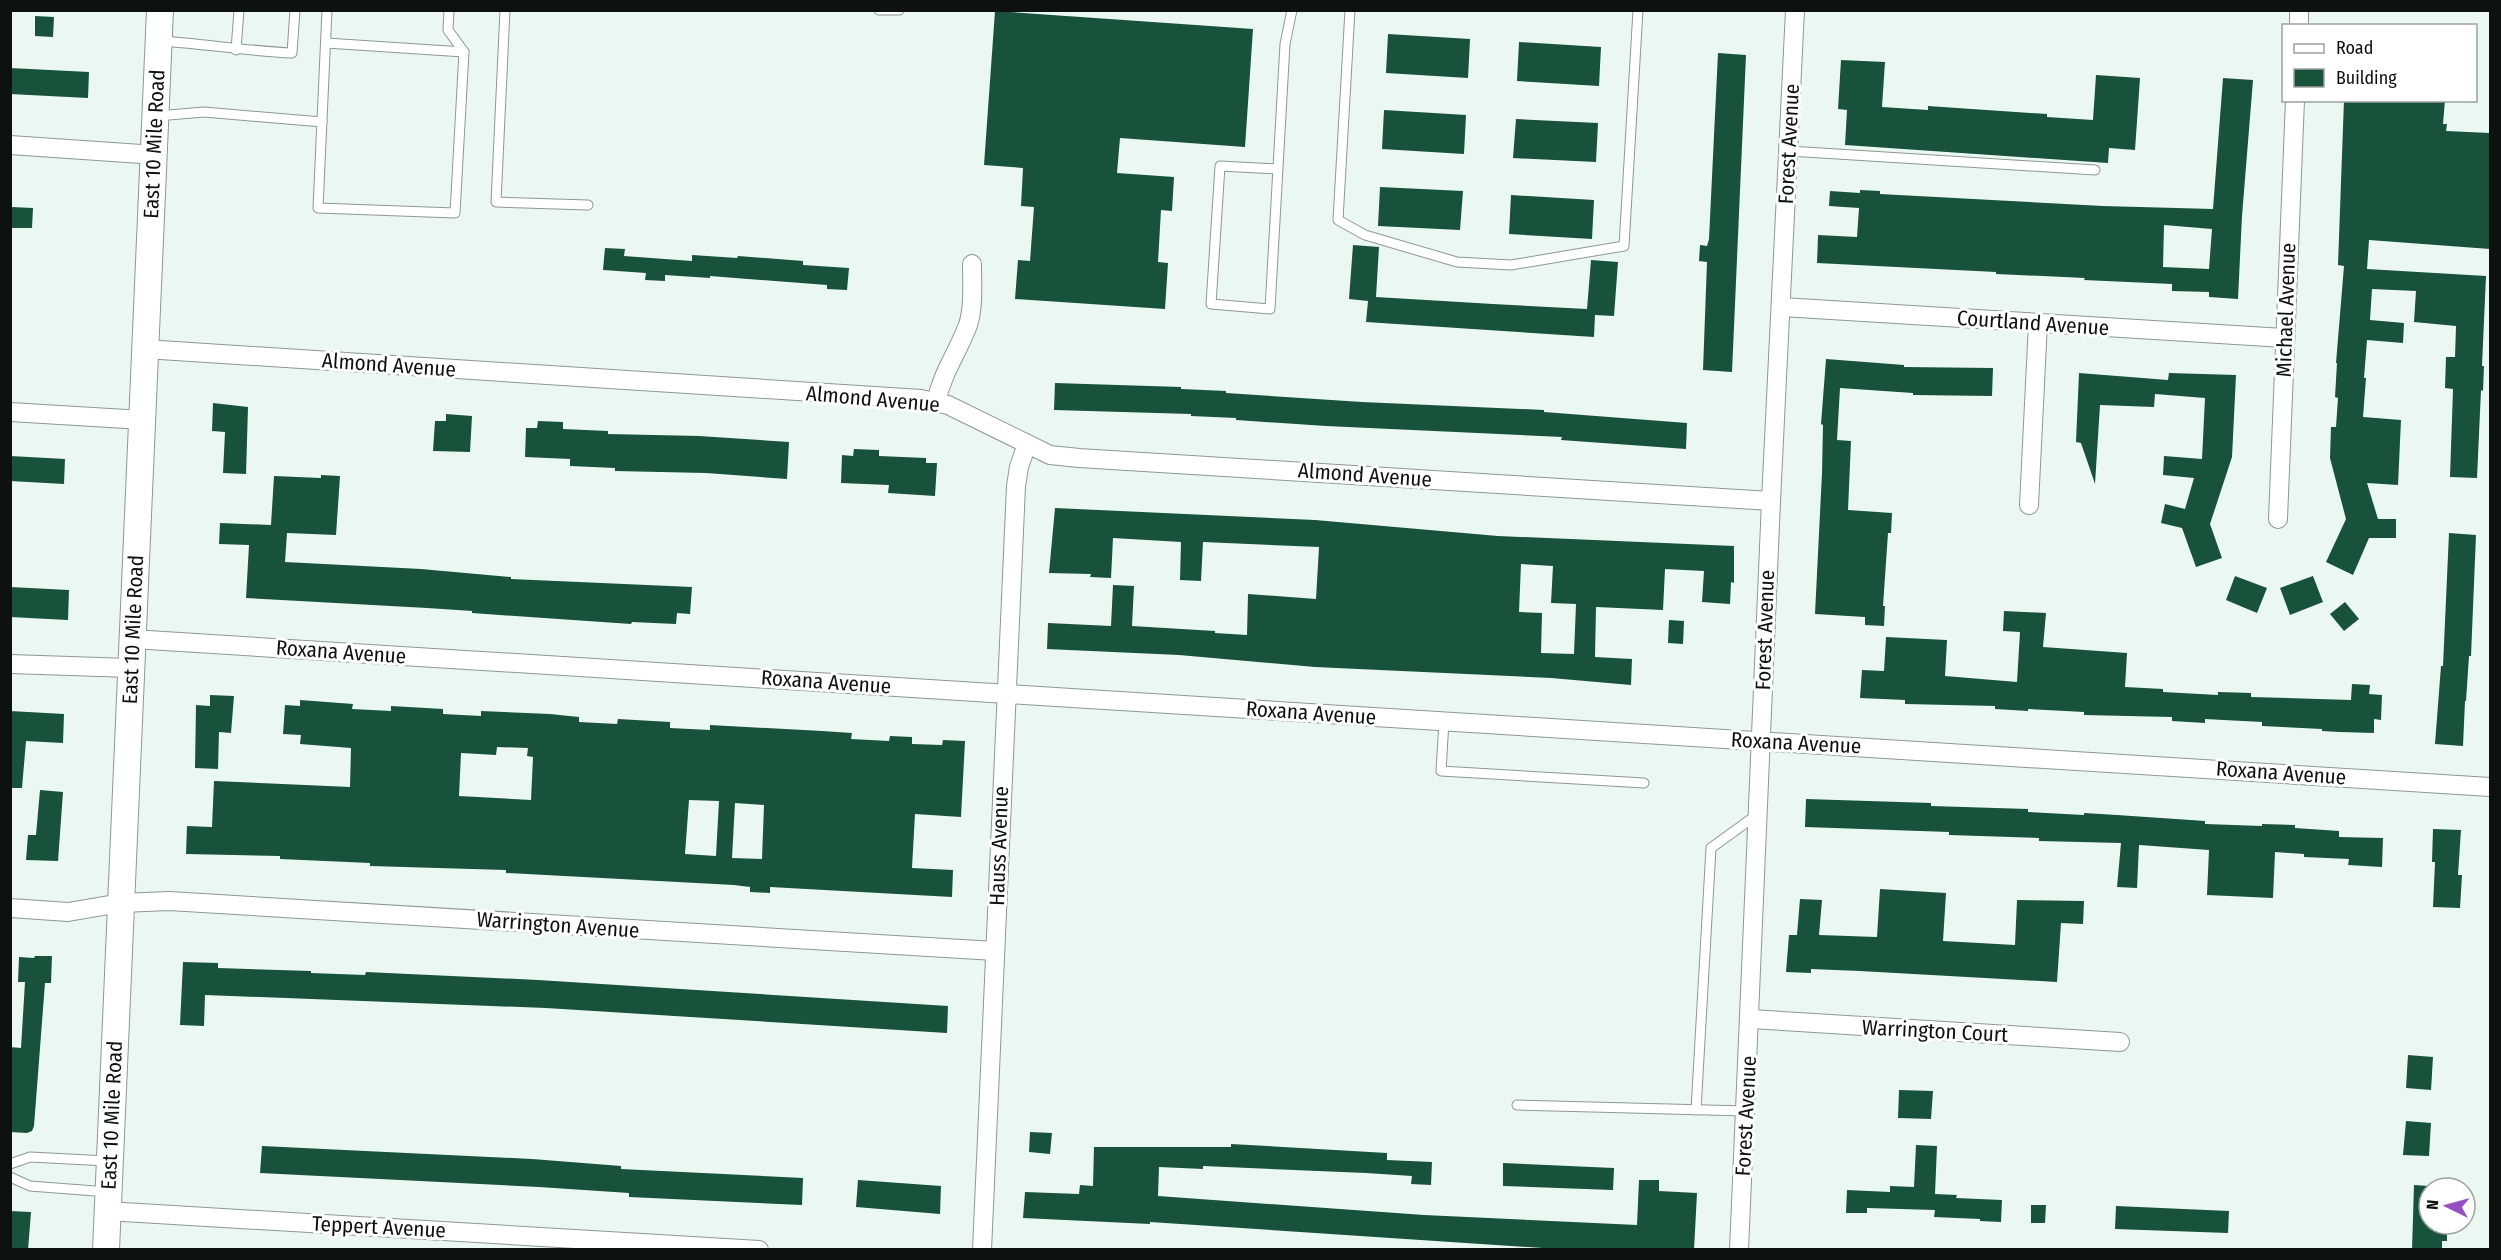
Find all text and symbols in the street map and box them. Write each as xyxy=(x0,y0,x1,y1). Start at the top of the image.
legend xyxy=(2282,24,2477,102)
text: Road xyxy=(2336,37,2373,59)
text: Building xyxy=(2336,67,2397,89)
street label: East 10 Mile Road xyxy=(138,69,170,219)
street label: Forest Avenue xyxy=(1773,83,1805,205)
street label: Michael Avenue xyxy=(2271,242,2301,378)
street label: Courtland Avenue xyxy=(1956,305,2110,341)
street label: Almond Avenue xyxy=(321,347,457,383)
street label: Almond Avenue xyxy=(805,380,941,418)
street label: Almond Avenue xyxy=(1297,457,1433,493)
street label: East 10 Mile Road xyxy=(117,554,149,705)
street label: Forest Avenue xyxy=(1750,569,1780,691)
street label: Roxana Avenue xyxy=(275,634,407,670)
street label: Roxana Avenue xyxy=(760,664,892,700)
street label: Roxana Avenue xyxy=(1245,695,1377,731)
street label: Roxana Avenue xyxy=(1730,727,1862,759)
street label: Roxana Avenue xyxy=(2215,755,2347,791)
street label: Hauss Avenue xyxy=(984,786,1014,906)
street label: Warrington Avenue xyxy=(476,906,640,944)
street label: Warrington Court xyxy=(1861,1014,2009,1048)
street label: East 10 Mile Road xyxy=(96,1040,128,1190)
street label: Forest Avenue xyxy=(1730,1055,1762,1177)
north arrow xyxy=(2417,1176,2477,1236)
text: N xyxy=(2423,1199,2442,1210)
street label: Teppert Avenue xyxy=(311,1211,447,1243)

